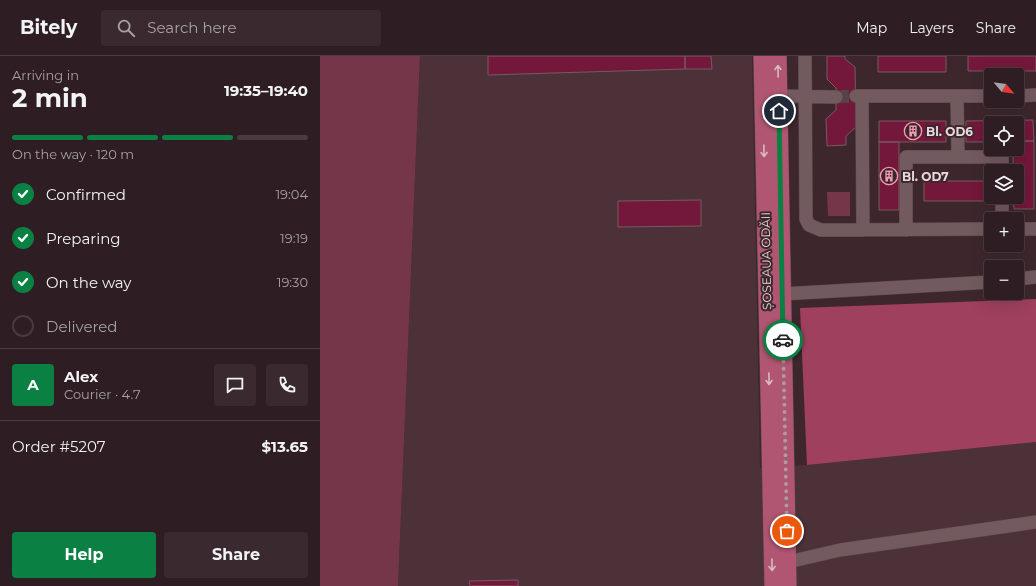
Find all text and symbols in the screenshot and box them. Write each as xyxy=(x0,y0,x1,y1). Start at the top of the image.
search box xyxy=(101,10,381,46)
text: Bitely xyxy=(20,16,77,39)
icon: search xyxy=(115,17,137,39)
text: Search here xyxy=(147,18,237,37)
text: Map xyxy=(856,19,887,37)
text: Layers xyxy=(909,19,954,37)
text: Share xyxy=(976,19,1016,37)
one-way arrow xyxy=(774,65,782,78)
text: Arriving in xyxy=(12,67,79,83)
north arrow xyxy=(984,68,1024,108)
map controls xyxy=(984,68,1024,300)
text: 19:35–19:40 xyxy=(224,81,308,100)
text: 2 min xyxy=(12,82,88,114)
pin xyxy=(762,94,796,128)
icon: home xyxy=(768,100,790,122)
button: locate xyxy=(984,116,1024,156)
building icon: Bl. OD6 xyxy=(903,121,923,141)
place label: Bl. OD6 xyxy=(926,124,973,139)
one-way arrow xyxy=(760,144,768,157)
text: On the way · 120 m xyxy=(12,146,134,162)
button: layers xyxy=(984,164,1024,204)
building icon: Bl. OD7 xyxy=(879,166,899,186)
place label: Bl. OD7 xyxy=(902,169,949,184)
icon: check xyxy=(12,183,34,205)
text: Confirmed xyxy=(46,185,126,204)
text: 19:04 xyxy=(275,186,308,202)
street label: ȘOSEAUA ODĂII xyxy=(758,212,774,310)
button: + xyxy=(984,212,1024,252)
icon: check xyxy=(12,227,34,249)
text: Preparing xyxy=(46,229,121,248)
text: 19:19 xyxy=(280,230,308,246)
button: − xyxy=(984,260,1024,300)
icon: check xyxy=(12,271,34,293)
text: On the way xyxy=(46,273,131,292)
text: 19:30 xyxy=(277,274,308,290)
text: Delivered xyxy=(46,317,118,336)
courier xyxy=(763,320,803,360)
icon: car xyxy=(772,329,794,351)
button: chat xyxy=(214,364,256,406)
button: phone xyxy=(266,364,308,406)
text: Alex xyxy=(64,367,98,386)
one-way arrow xyxy=(765,372,773,385)
text: A xyxy=(27,375,39,394)
text: Courier · 4.7 xyxy=(64,386,141,402)
text: Order #5207 xyxy=(12,437,106,456)
text: $13.65 xyxy=(262,437,308,456)
pin xyxy=(770,514,804,548)
icon: bag xyxy=(776,520,798,542)
button: Help xyxy=(12,532,156,578)
button: Share xyxy=(164,532,308,578)
one-way arrow xyxy=(769,558,776,571)

